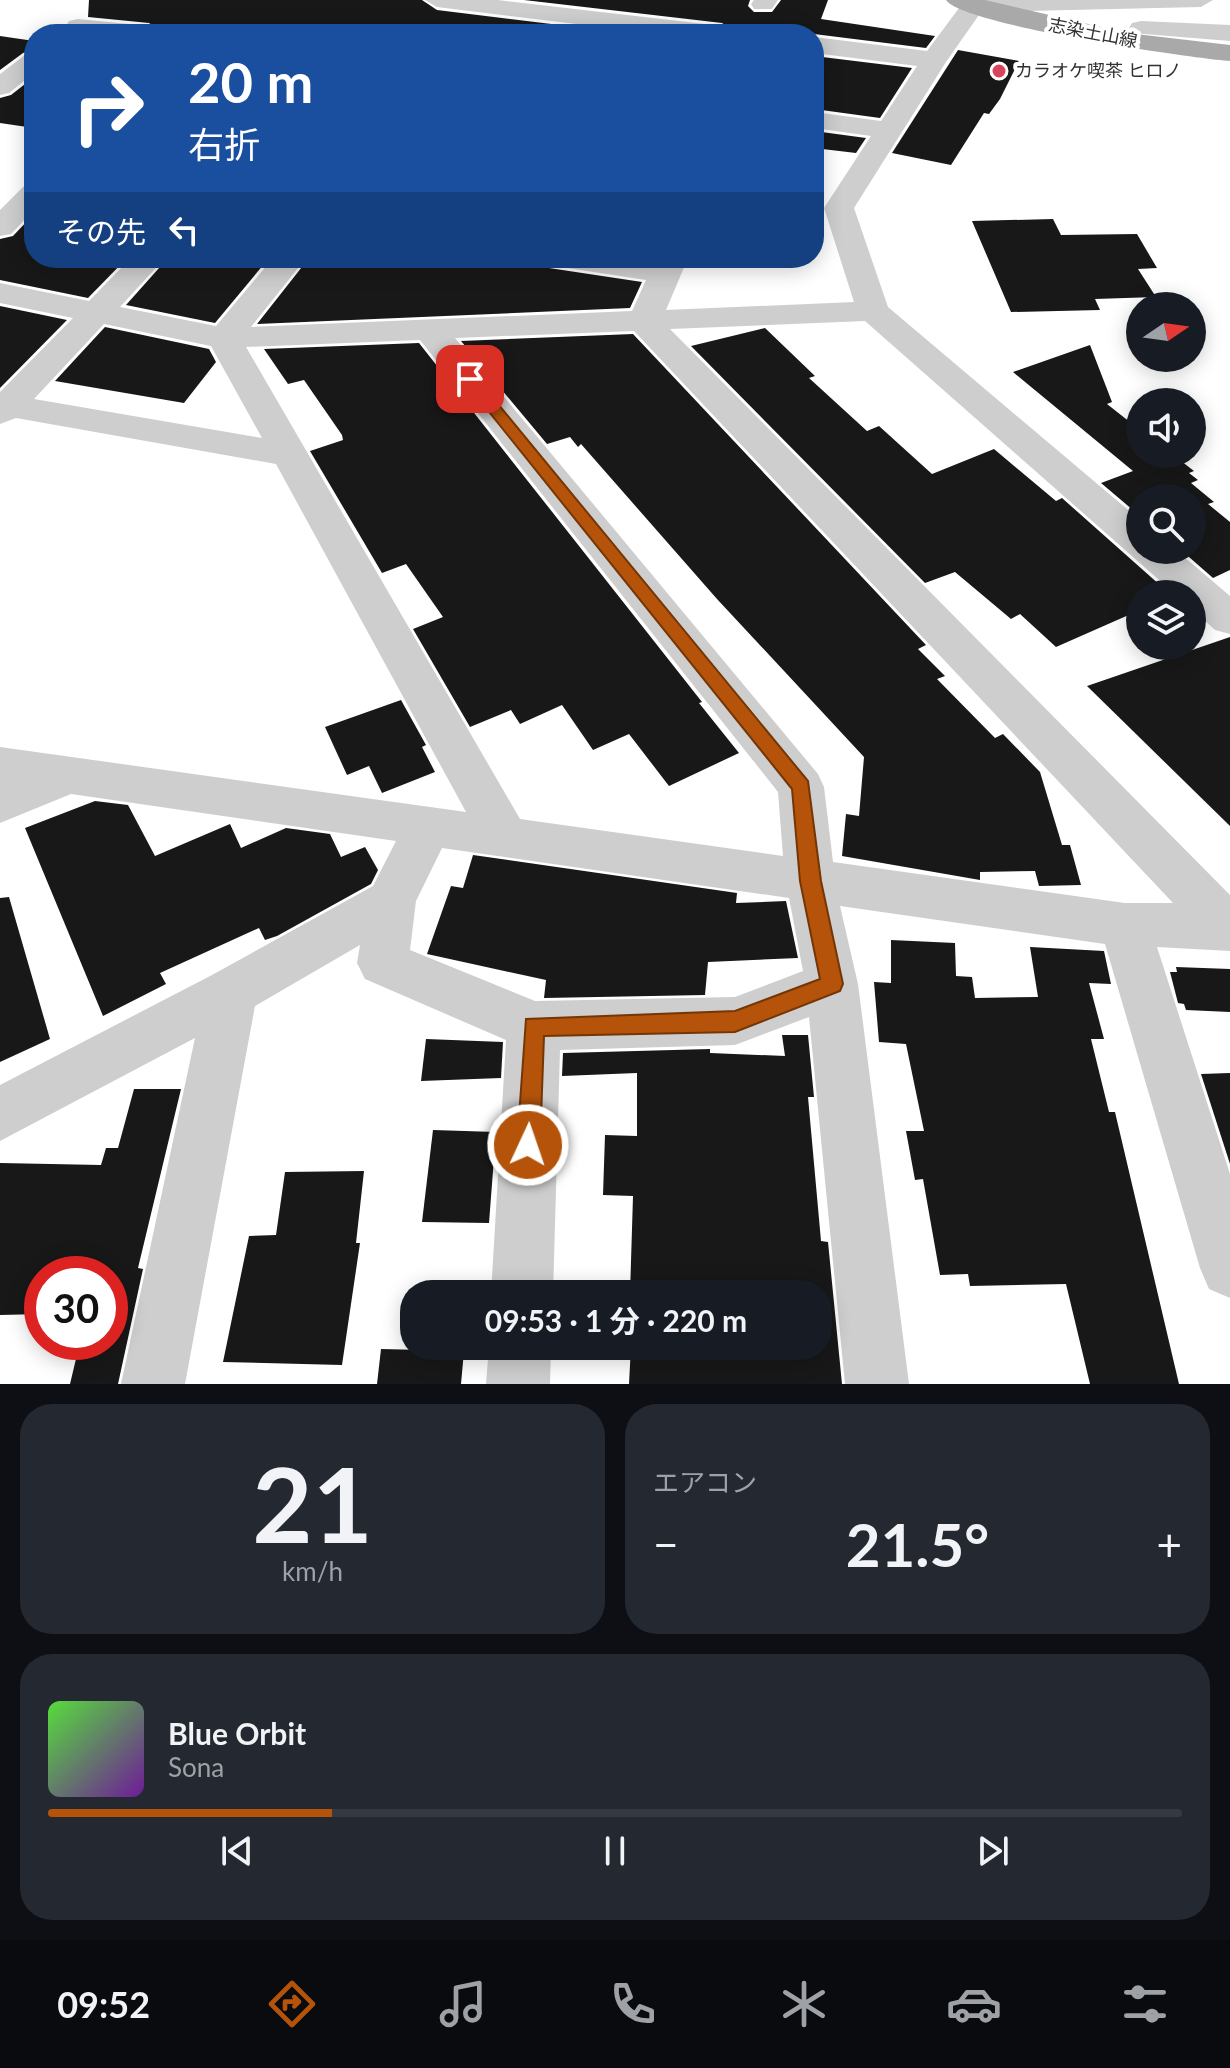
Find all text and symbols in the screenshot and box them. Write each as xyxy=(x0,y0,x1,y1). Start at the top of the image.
street label: 志染土山線 xyxy=(1047,13,1139,51)
text: 20 m xyxy=(188,48,313,115)
icon: right xyxy=(56,56,160,160)
place label: カラオケ喫茶 ヒロノ xyxy=(1015,59,1182,81)
marker: カラオケ喫茶 ヒロノ xyxy=(990,62,1008,80)
text: 右折 xyxy=(188,122,260,166)
icon: left xyxy=(162,208,206,252)
text: その先 xyxy=(56,213,146,249)
north arrow xyxy=(1126,292,1206,372)
map controls xyxy=(1126,292,1206,660)
pin xyxy=(436,345,504,413)
icon: arrive xyxy=(448,357,492,401)
button: sound xyxy=(1126,388,1206,468)
button: search xyxy=(1126,484,1206,564)
button: layers xyxy=(1126,580,1206,660)
position arrow xyxy=(486,1103,570,1187)
speed limit sign: 30 xyxy=(24,1256,128,1360)
text: 09:53 · 1 分 · 220 m xyxy=(485,1302,747,1338)
text: 21 xyxy=(252,1440,373,1565)
text: エアコン xyxy=(653,1466,757,1498)
text: 21.5° xyxy=(846,1508,989,1580)
text: − xyxy=(653,1518,679,1570)
text: + xyxy=(1156,1518,1182,1570)
text: km/h xyxy=(282,1555,343,1587)
text: Blue Orbit xyxy=(168,1715,306,1751)
text: Sona xyxy=(168,1751,224,1783)
icon: previous xyxy=(215,1829,259,1873)
icon: pause xyxy=(593,1829,637,1873)
icon: next xyxy=(971,1829,1015,1873)
icon: directions xyxy=(264,1976,320,2032)
icon: music xyxy=(435,1976,491,2032)
icon: phone xyxy=(605,1976,661,2032)
icon: climate xyxy=(776,1976,832,2032)
icon: car xyxy=(946,1976,1002,2032)
icon: filters xyxy=(1117,1976,1173,2032)
text: 09:52 xyxy=(57,1982,150,2026)

